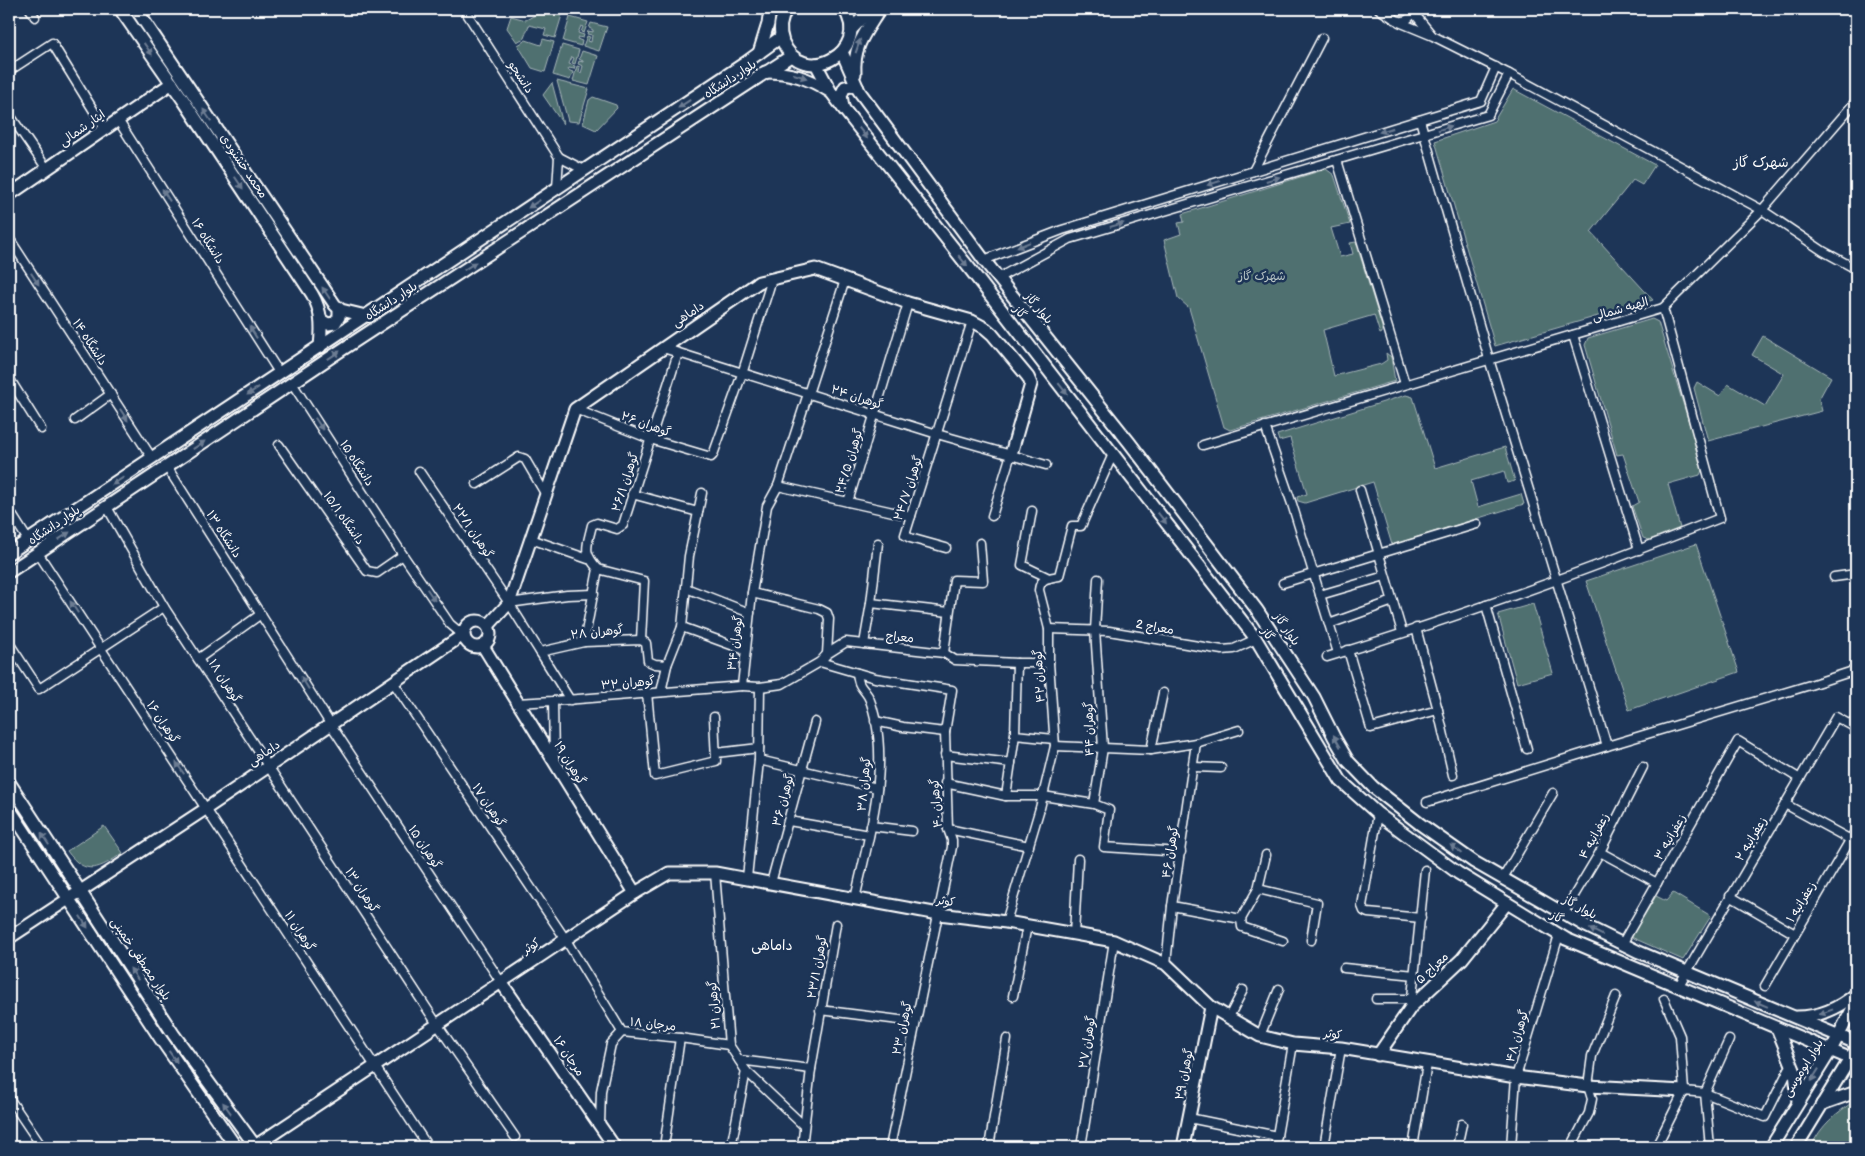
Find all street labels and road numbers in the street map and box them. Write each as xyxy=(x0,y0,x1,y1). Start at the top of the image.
street label: دانشجو xyxy=(504,57,537,96)
street label: بلوار دانشگاه xyxy=(701,57,759,102)
street label: ایثار شمالی xyxy=(56,107,108,150)
street label: محمد خشنودی xyxy=(217,131,271,201)
street label: دانشگاه ۱۶ xyxy=(188,216,227,267)
street label: بلوار دانشگاه xyxy=(362,279,420,324)
street label: بلوار گاز xyxy=(1021,289,1056,327)
street label: الهیه شمالی xyxy=(1590,294,1650,325)
street label: داماهی xyxy=(669,298,707,331)
street label: گاز xyxy=(1009,302,1030,322)
street label: دانشگاه ۱۴ xyxy=(69,316,110,368)
street label: گوهران ۲۴ xyxy=(829,382,885,413)
street label: گوهران ۲۶ xyxy=(619,409,673,440)
street label: گوهران ۲۴/۵ xyxy=(832,427,867,496)
street label: دانشگاه ۱۵ xyxy=(336,437,377,489)
street label: گوهران ۲۶/۱ xyxy=(609,450,642,514)
street label: گوهران ۲۴/۷ xyxy=(891,454,926,523)
street label: دانشگاه ۱۵/۱ xyxy=(320,489,367,548)
street label: گوهران ۲۲/۱ xyxy=(449,501,496,561)
street label: بلوار دانشگاه xyxy=(25,503,83,548)
street label: دانشگاه ۱۳ xyxy=(203,508,244,561)
street label: بلوار گاز xyxy=(1270,609,1303,649)
street label: گوهران ۳۴ xyxy=(725,615,746,671)
street label: معراج 2 xyxy=(1134,617,1175,639)
street label: گوهران ۲۸ xyxy=(570,622,624,643)
street label: گاز xyxy=(1257,624,1277,644)
street label: معراج xyxy=(885,629,915,647)
street label: گوهران ۴۲ xyxy=(1031,649,1048,703)
street label: گوهران ۱۸ xyxy=(205,657,244,706)
street label: گوهران ۳۲ xyxy=(600,674,656,693)
street label: گوهران ۱۶ xyxy=(143,698,182,746)
street label: گوهران ۴۴ xyxy=(1082,702,1097,756)
street label: داماهی xyxy=(245,737,283,770)
street label: گوهران ۱۹ xyxy=(550,739,589,788)
street label: گوهران ۳۸ xyxy=(855,756,874,812)
street label: گوهران ۳۶ xyxy=(769,772,798,828)
street label: گوهران ۴۰ xyxy=(927,778,946,828)
street label: گوهران ۱۷ xyxy=(469,781,509,830)
street label: زعفرانیه ۴ xyxy=(1576,811,1613,862)
street label: زعفرانیه ۳ xyxy=(1651,812,1690,863)
street label: زعفرانیه ۲ xyxy=(1732,814,1770,864)
street label: گوهران ۱۵ xyxy=(405,823,445,872)
street label: گوهران ۴۶ xyxy=(1159,825,1182,879)
street label: گوهران ۱۳ xyxy=(341,865,382,916)
street label: زعفرانیه ۱ xyxy=(1783,879,1819,925)
street label: بلوار گاز xyxy=(1559,892,1599,923)
street label: کوثر xyxy=(935,893,956,910)
street label: گاز xyxy=(1546,907,1566,927)
street label: گوهران ۱۱ xyxy=(281,908,318,954)
street label: بلوار مصطفی خمینی xyxy=(107,915,174,1004)
street label: گوهران ۲۳/۱ xyxy=(805,934,830,1000)
street label: کوثر xyxy=(519,935,543,958)
street label: معراج ۵ xyxy=(1413,949,1453,988)
street label: گوهران ۲۱ xyxy=(705,980,724,1030)
street label: گوهران ۲۳ xyxy=(889,1000,915,1056)
street label: گوهران ۴۸ xyxy=(1503,1008,1532,1064)
street label: مرجان ۱۸ xyxy=(629,1015,677,1034)
street label: گوهران ۲۷ xyxy=(1076,1015,1099,1070)
street label: کوثر xyxy=(1322,1026,1343,1043)
street label: مرجان ۱۶ xyxy=(550,1033,587,1079)
street label: بلوار ابوموسی xyxy=(1780,1037,1827,1100)
street label: گوهران ۲۹ xyxy=(1172,1047,1197,1101)

